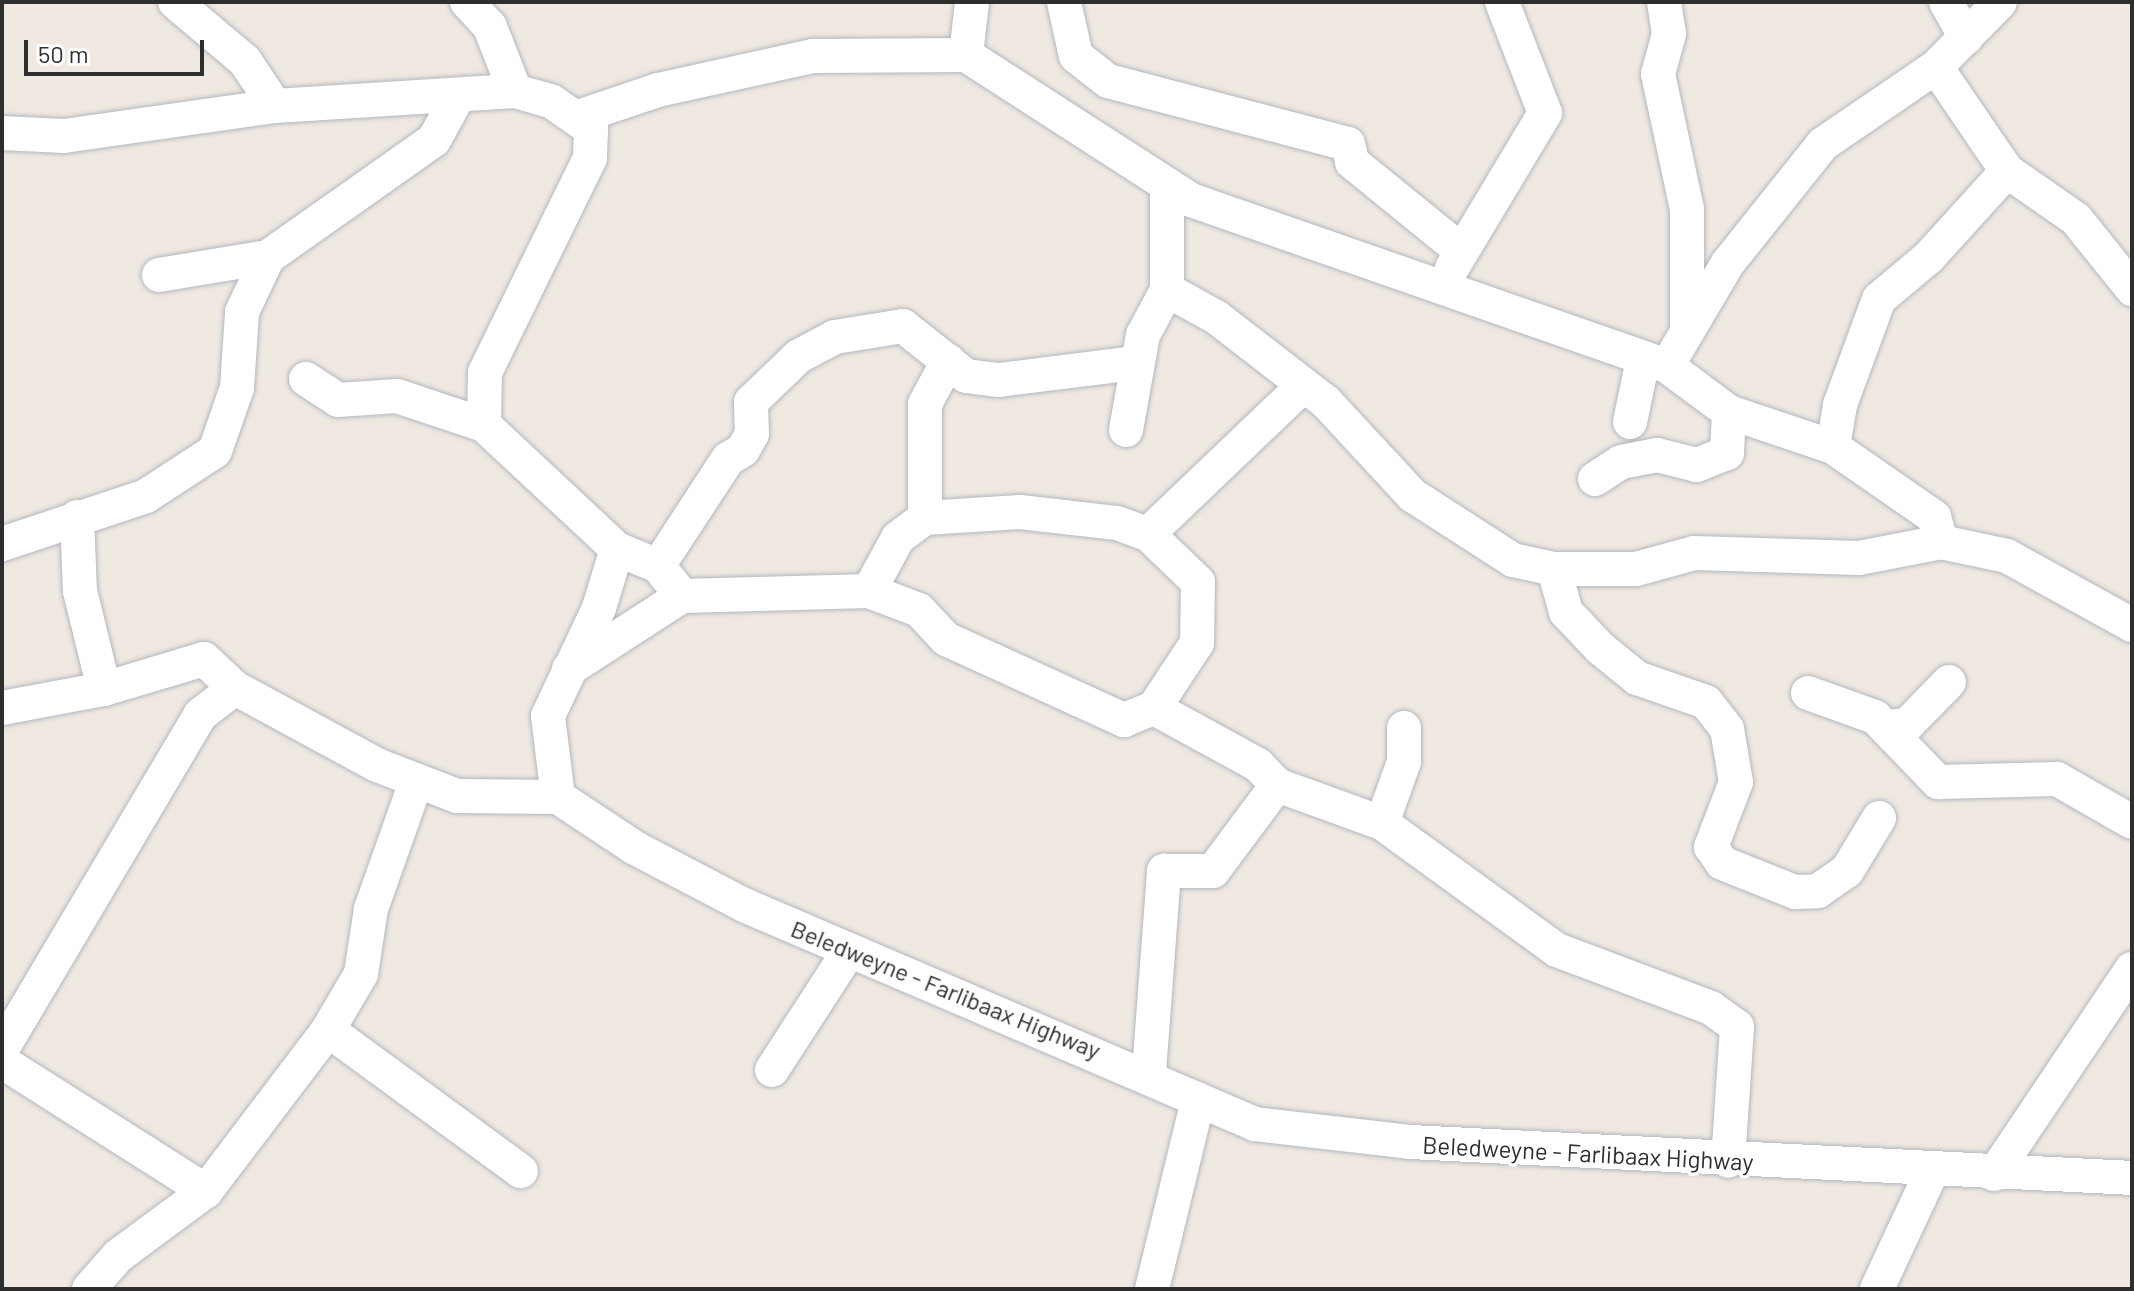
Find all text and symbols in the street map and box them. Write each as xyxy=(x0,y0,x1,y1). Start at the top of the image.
scale bar xyxy=(28,24,208,74)
text: 50 m xyxy=(38,39,89,68)
street label: Beledweyne - Farlibaax Highway xyxy=(787,914,1105,1064)
street label: Beledweyne - Farlibaax Highway xyxy=(1422,1130,1754,1176)

